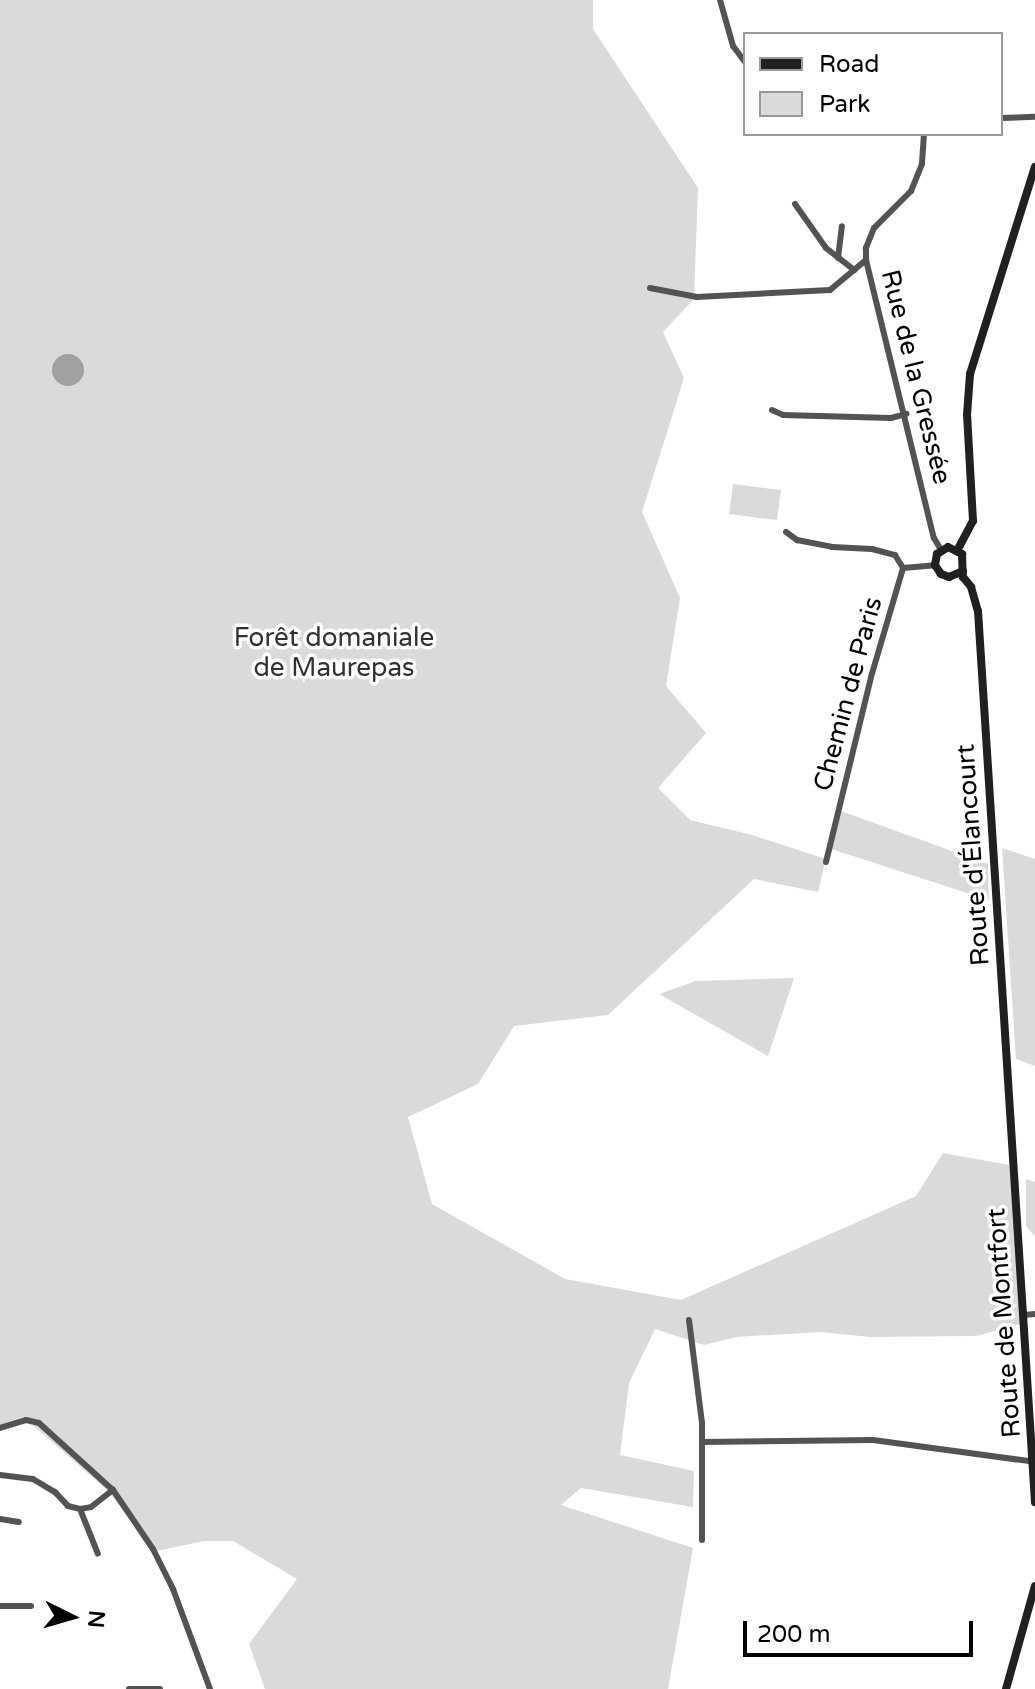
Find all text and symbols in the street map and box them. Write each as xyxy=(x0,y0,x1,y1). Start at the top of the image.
legend xyxy=(743,32,1003,136)
text: Road xyxy=(819,50,879,79)
text: Park xyxy=(819,90,870,119)
street label: Rue de la Gressée xyxy=(874,267,958,487)
street label: Chemin de Paris xyxy=(807,593,889,795)
park label: Forêt domaniale de Maurepas xyxy=(234,622,434,684)
street label: Route d'Élancourt xyxy=(950,743,996,967)
street label: Route de Montfort xyxy=(980,1207,1028,1439)
north arrow xyxy=(32,1577,112,1657)
scale bar xyxy=(747,1605,977,1655)
text: N xyxy=(82,1609,110,1629)
text: 200 m xyxy=(757,1620,831,1649)

